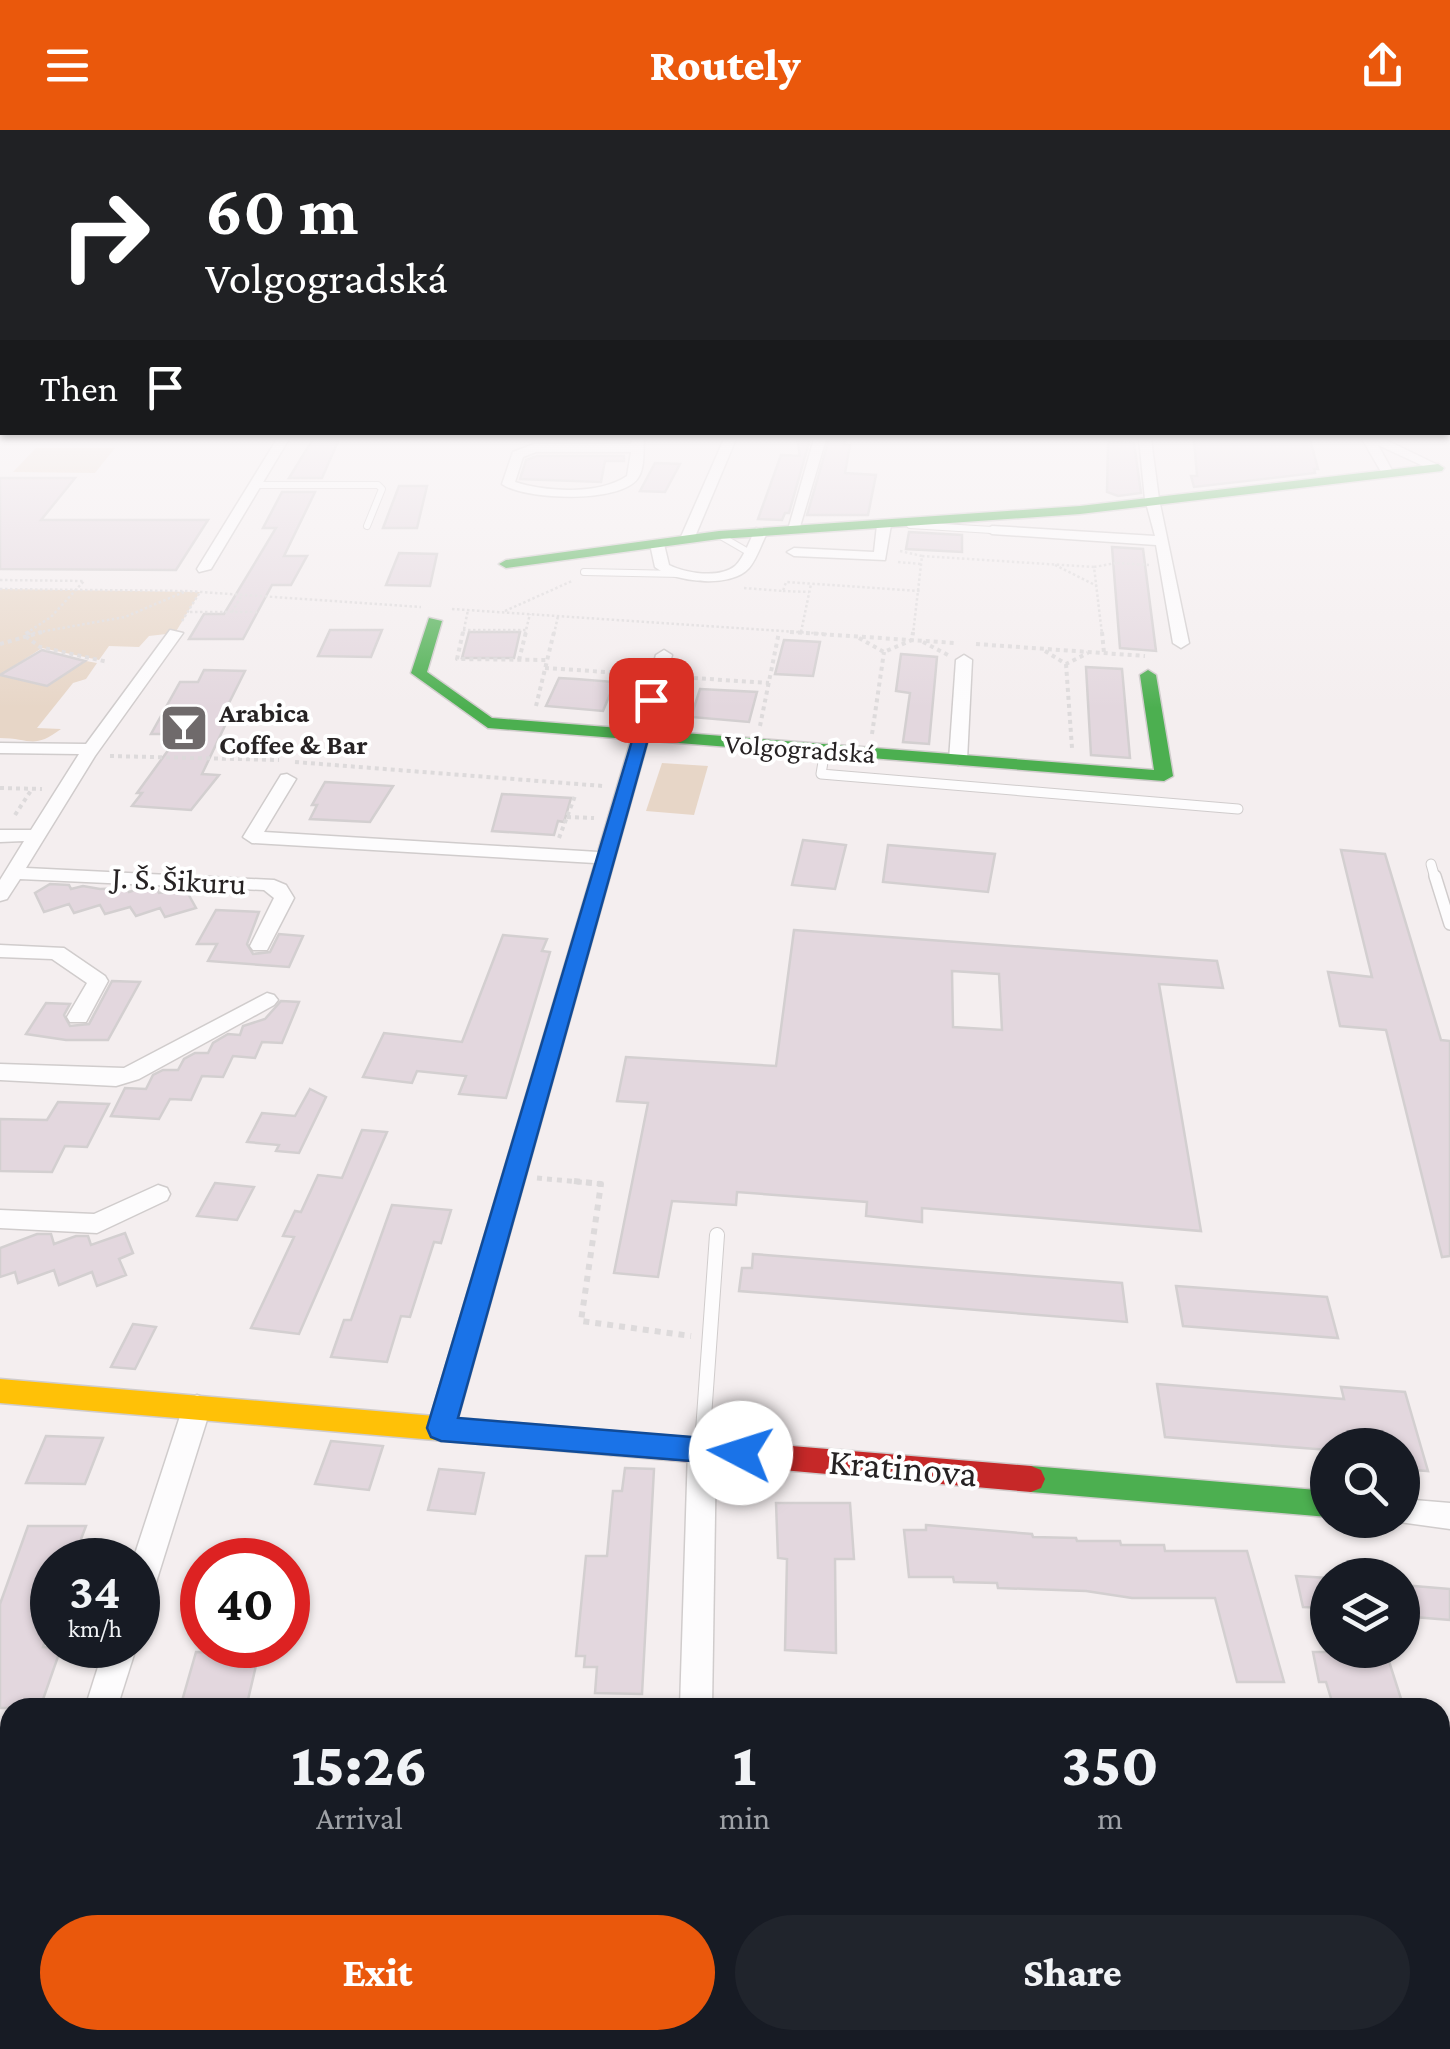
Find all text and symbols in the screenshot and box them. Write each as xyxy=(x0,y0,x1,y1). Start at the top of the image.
icon: menu xyxy=(40,38,95,93)
icon: share xyxy=(1355,38,1410,93)
text: Routely xyxy=(649,40,801,90)
icon: right xyxy=(40,170,170,300)
text: 60 m xyxy=(205,171,358,249)
text: Volgogradská xyxy=(205,253,448,303)
icon: arrive xyxy=(138,360,193,415)
text: Then xyxy=(40,367,118,409)
pin xyxy=(609,658,694,743)
icon: arrive xyxy=(624,673,679,728)
place label: Arabica Coffee & Bar xyxy=(218,697,368,760)
bar icon: Arabica Coffee & Bar xyxy=(158,702,210,754)
street label: Volgogradská xyxy=(723,728,876,769)
street label: J. Š. Šikuru xyxy=(108,858,247,901)
position arrow xyxy=(689,1401,793,1505)
map controls xyxy=(1310,1428,1420,1668)
button: search xyxy=(1310,1428,1420,1538)
street label: Kratinova xyxy=(827,1440,979,1494)
speed limit sign: 40 xyxy=(180,1538,310,1668)
button: layers xyxy=(1310,1558,1420,1668)
text: 34 xyxy=(69,1563,121,1619)
text: km/h xyxy=(68,1615,122,1642)
text: 15:26 xyxy=(291,1731,428,1798)
text: 1 xyxy=(733,1731,756,1798)
text: 350 xyxy=(1062,1731,1159,1798)
text: Arrival xyxy=(316,1800,403,1836)
text: min xyxy=(719,1800,770,1836)
text: m xyxy=(1097,1800,1123,1836)
button: Exit xyxy=(40,1915,715,2030)
button: Share xyxy=(735,1915,1410,2030)

